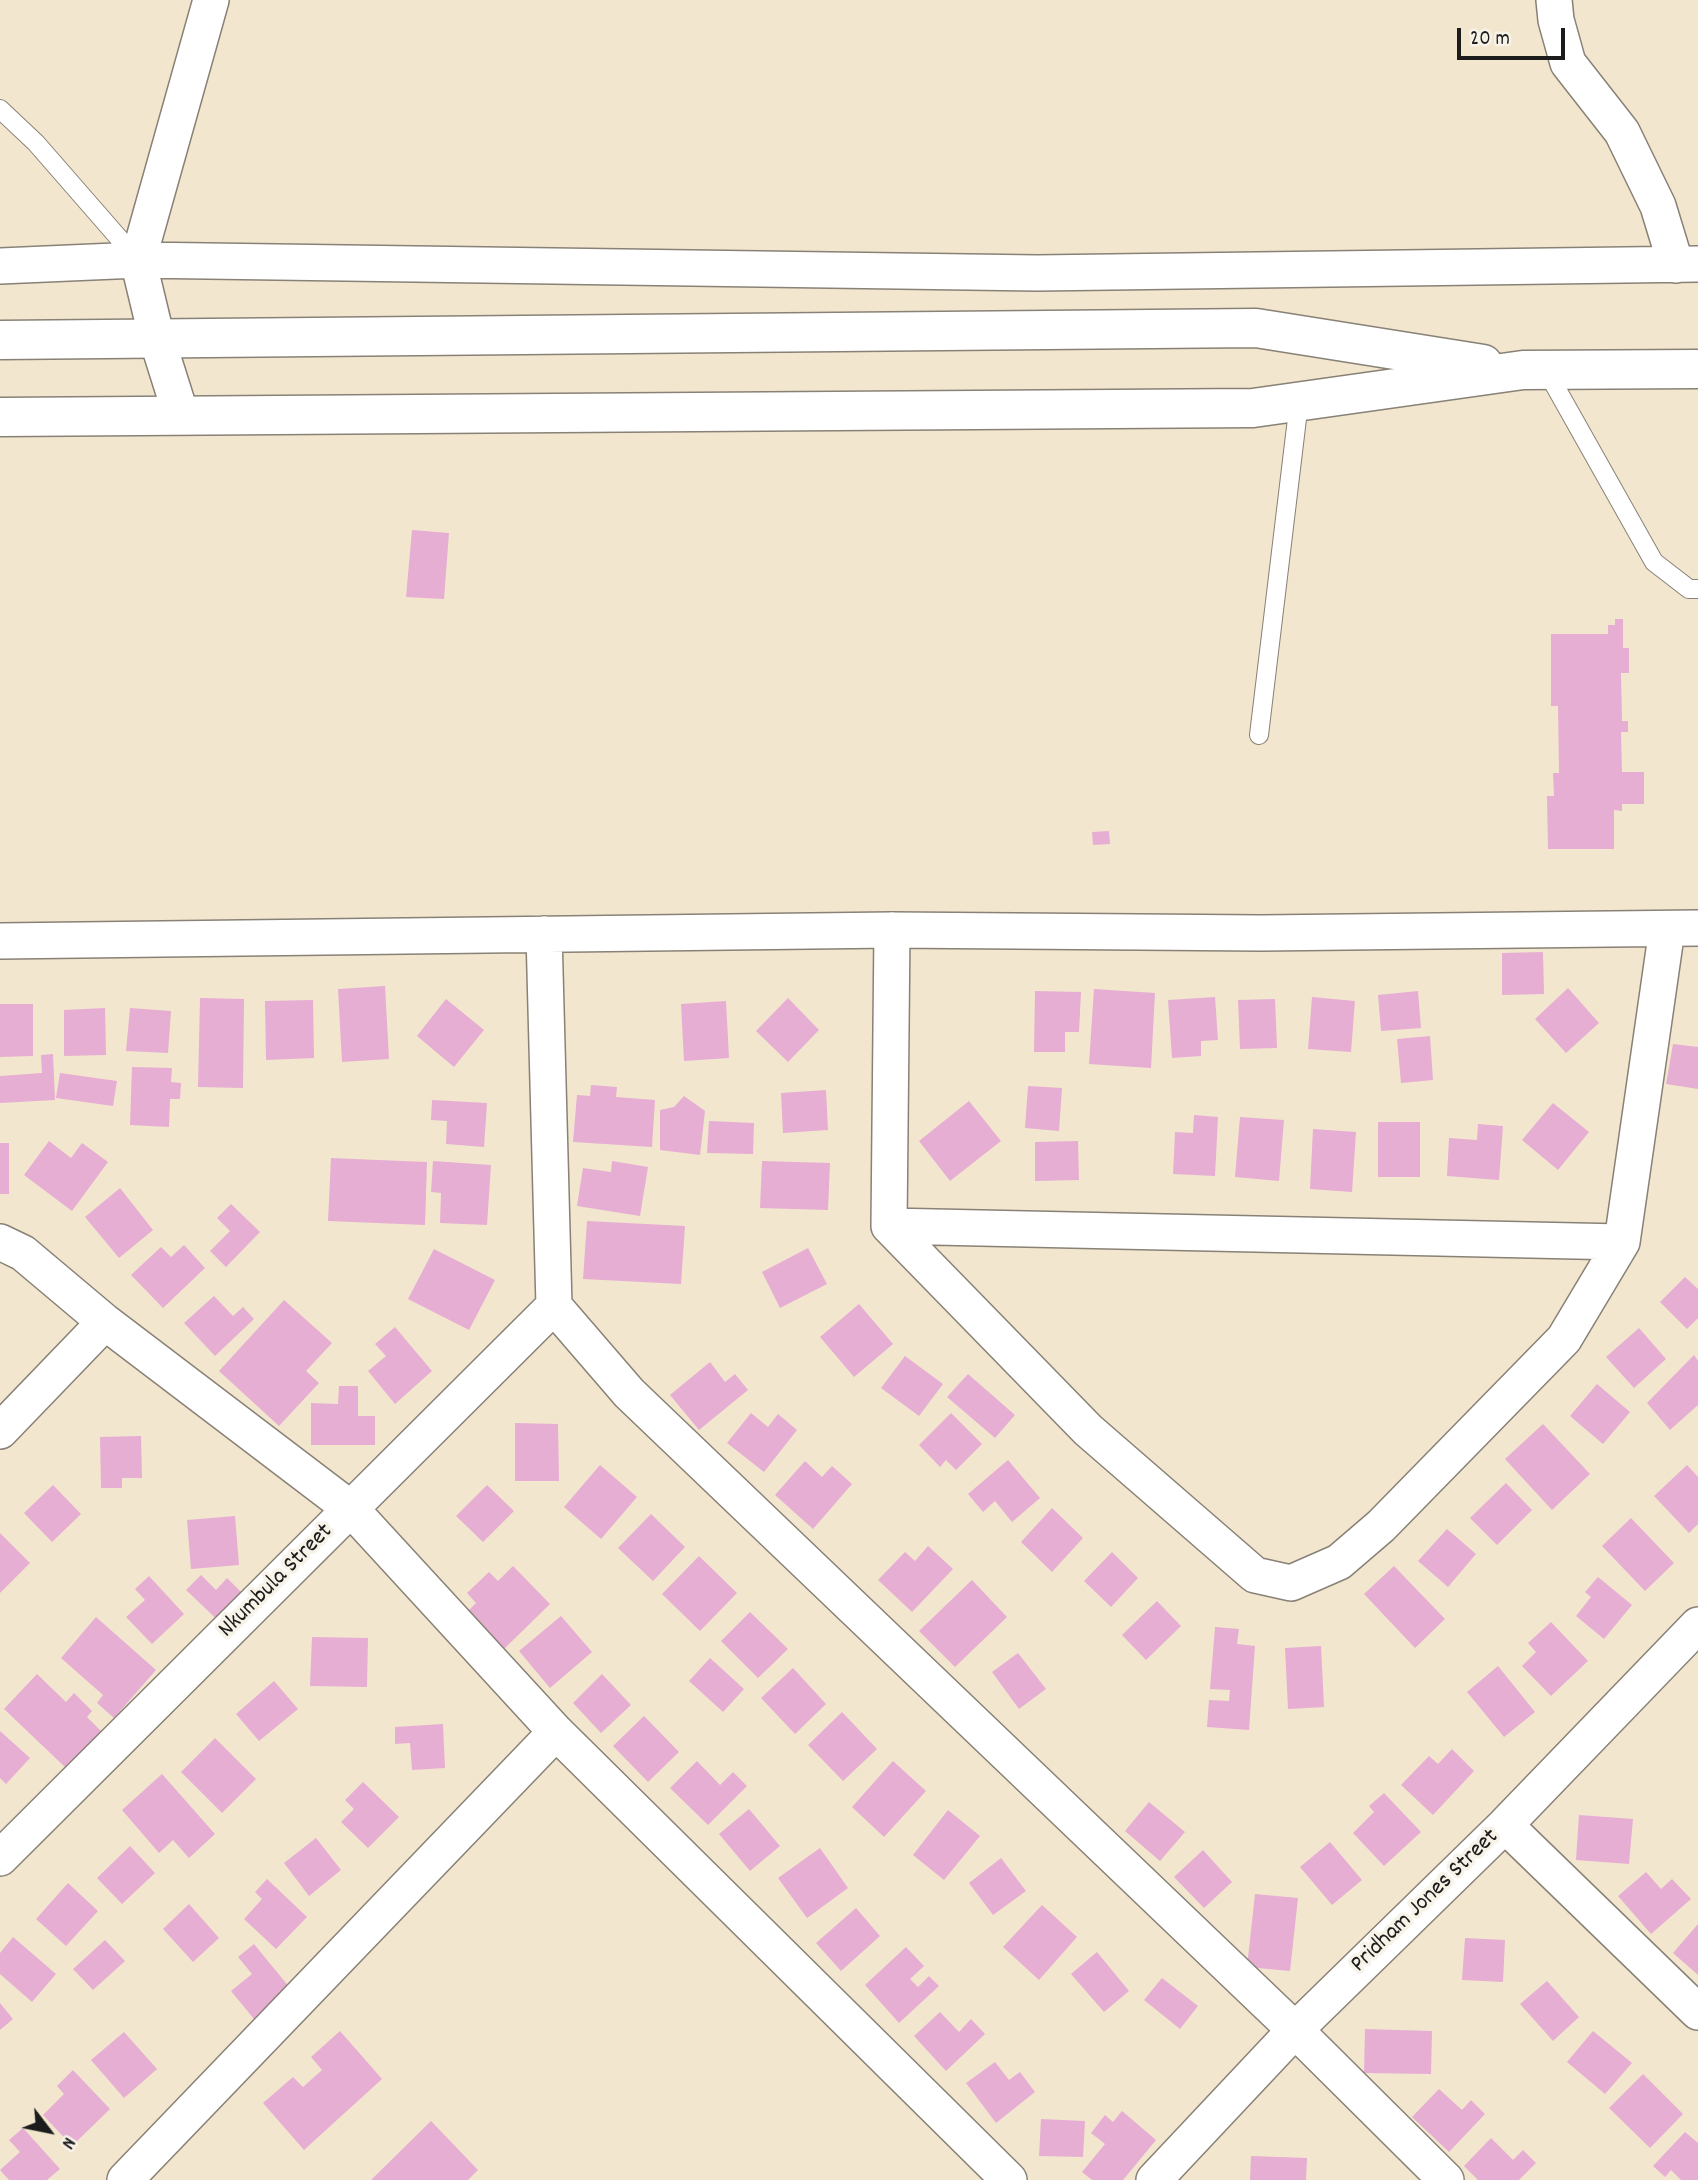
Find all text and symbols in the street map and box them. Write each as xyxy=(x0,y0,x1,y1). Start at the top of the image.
scale bar xyxy=(1460,14,1568,58)
text: 20 m xyxy=(1470,25,1510,55)
street label: Nkumbula Street xyxy=(214,1519,340,1645)
street label: Pridham Jones Street xyxy=(1346,1824,1506,1980)
north arrow xyxy=(14,2096,84,2166)
text: N xyxy=(53,2131,81,2154)

